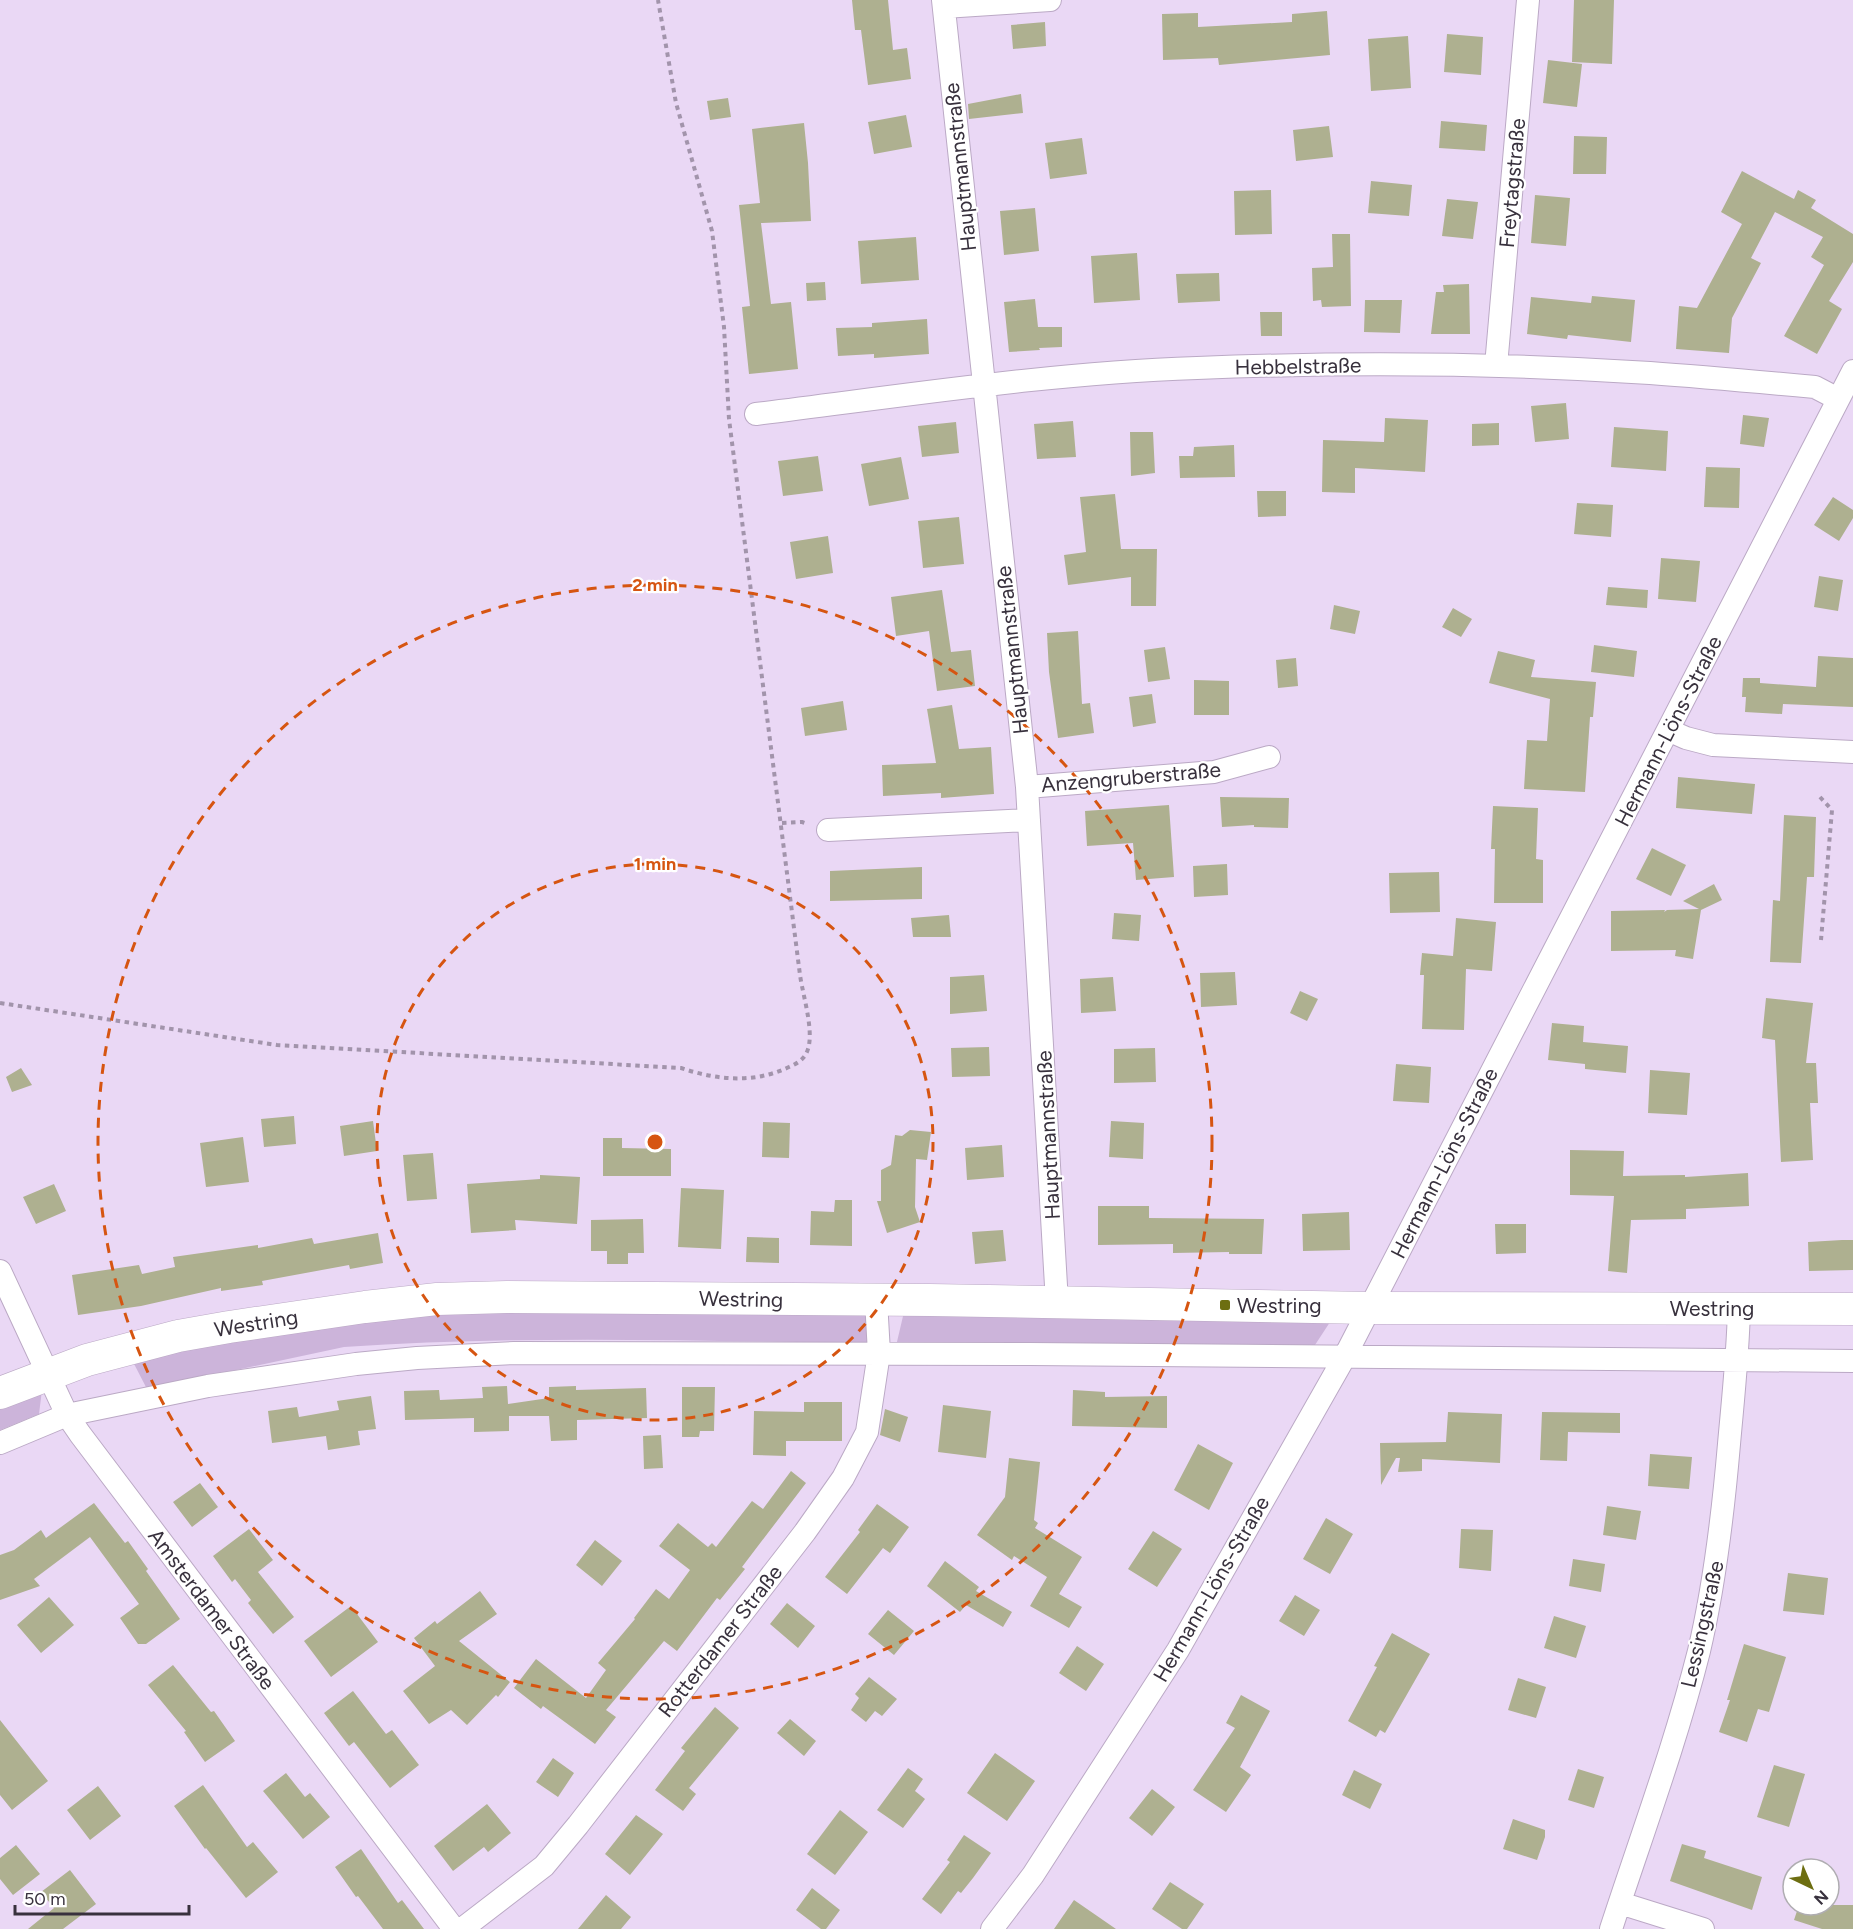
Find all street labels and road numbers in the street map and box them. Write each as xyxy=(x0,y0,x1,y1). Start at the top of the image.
street label: Hauptmannstraße xyxy=(939,81,981,253)
street label: Freytagstraße xyxy=(1494,117,1530,249)
street label: Hebbelstraße xyxy=(1234,352,1362,380)
street label: Hauptmannstraße xyxy=(991,564,1033,736)
street label: Hermann-Löns-Straße xyxy=(1609,632,1727,830)
street label: Anzengruberstraße xyxy=(1040,757,1222,797)
street label: Hauptmannstraße xyxy=(1031,1050,1065,1220)
street label: Hermann-Löns-Straße xyxy=(1385,1064,1503,1262)
street label: Westring xyxy=(699,1286,783,1312)
street label: Westring xyxy=(1670,1296,1754,1321)
street label: Westring xyxy=(212,1304,300,1342)
street label: Hermann-Löns-Straße xyxy=(1148,1492,1274,1686)
street label: Amsterdamer Straße xyxy=(143,1524,281,1694)
street label: Lessingstraße xyxy=(1675,1558,1729,1690)
street label: Rotterdamer Straße xyxy=(653,1560,787,1722)

